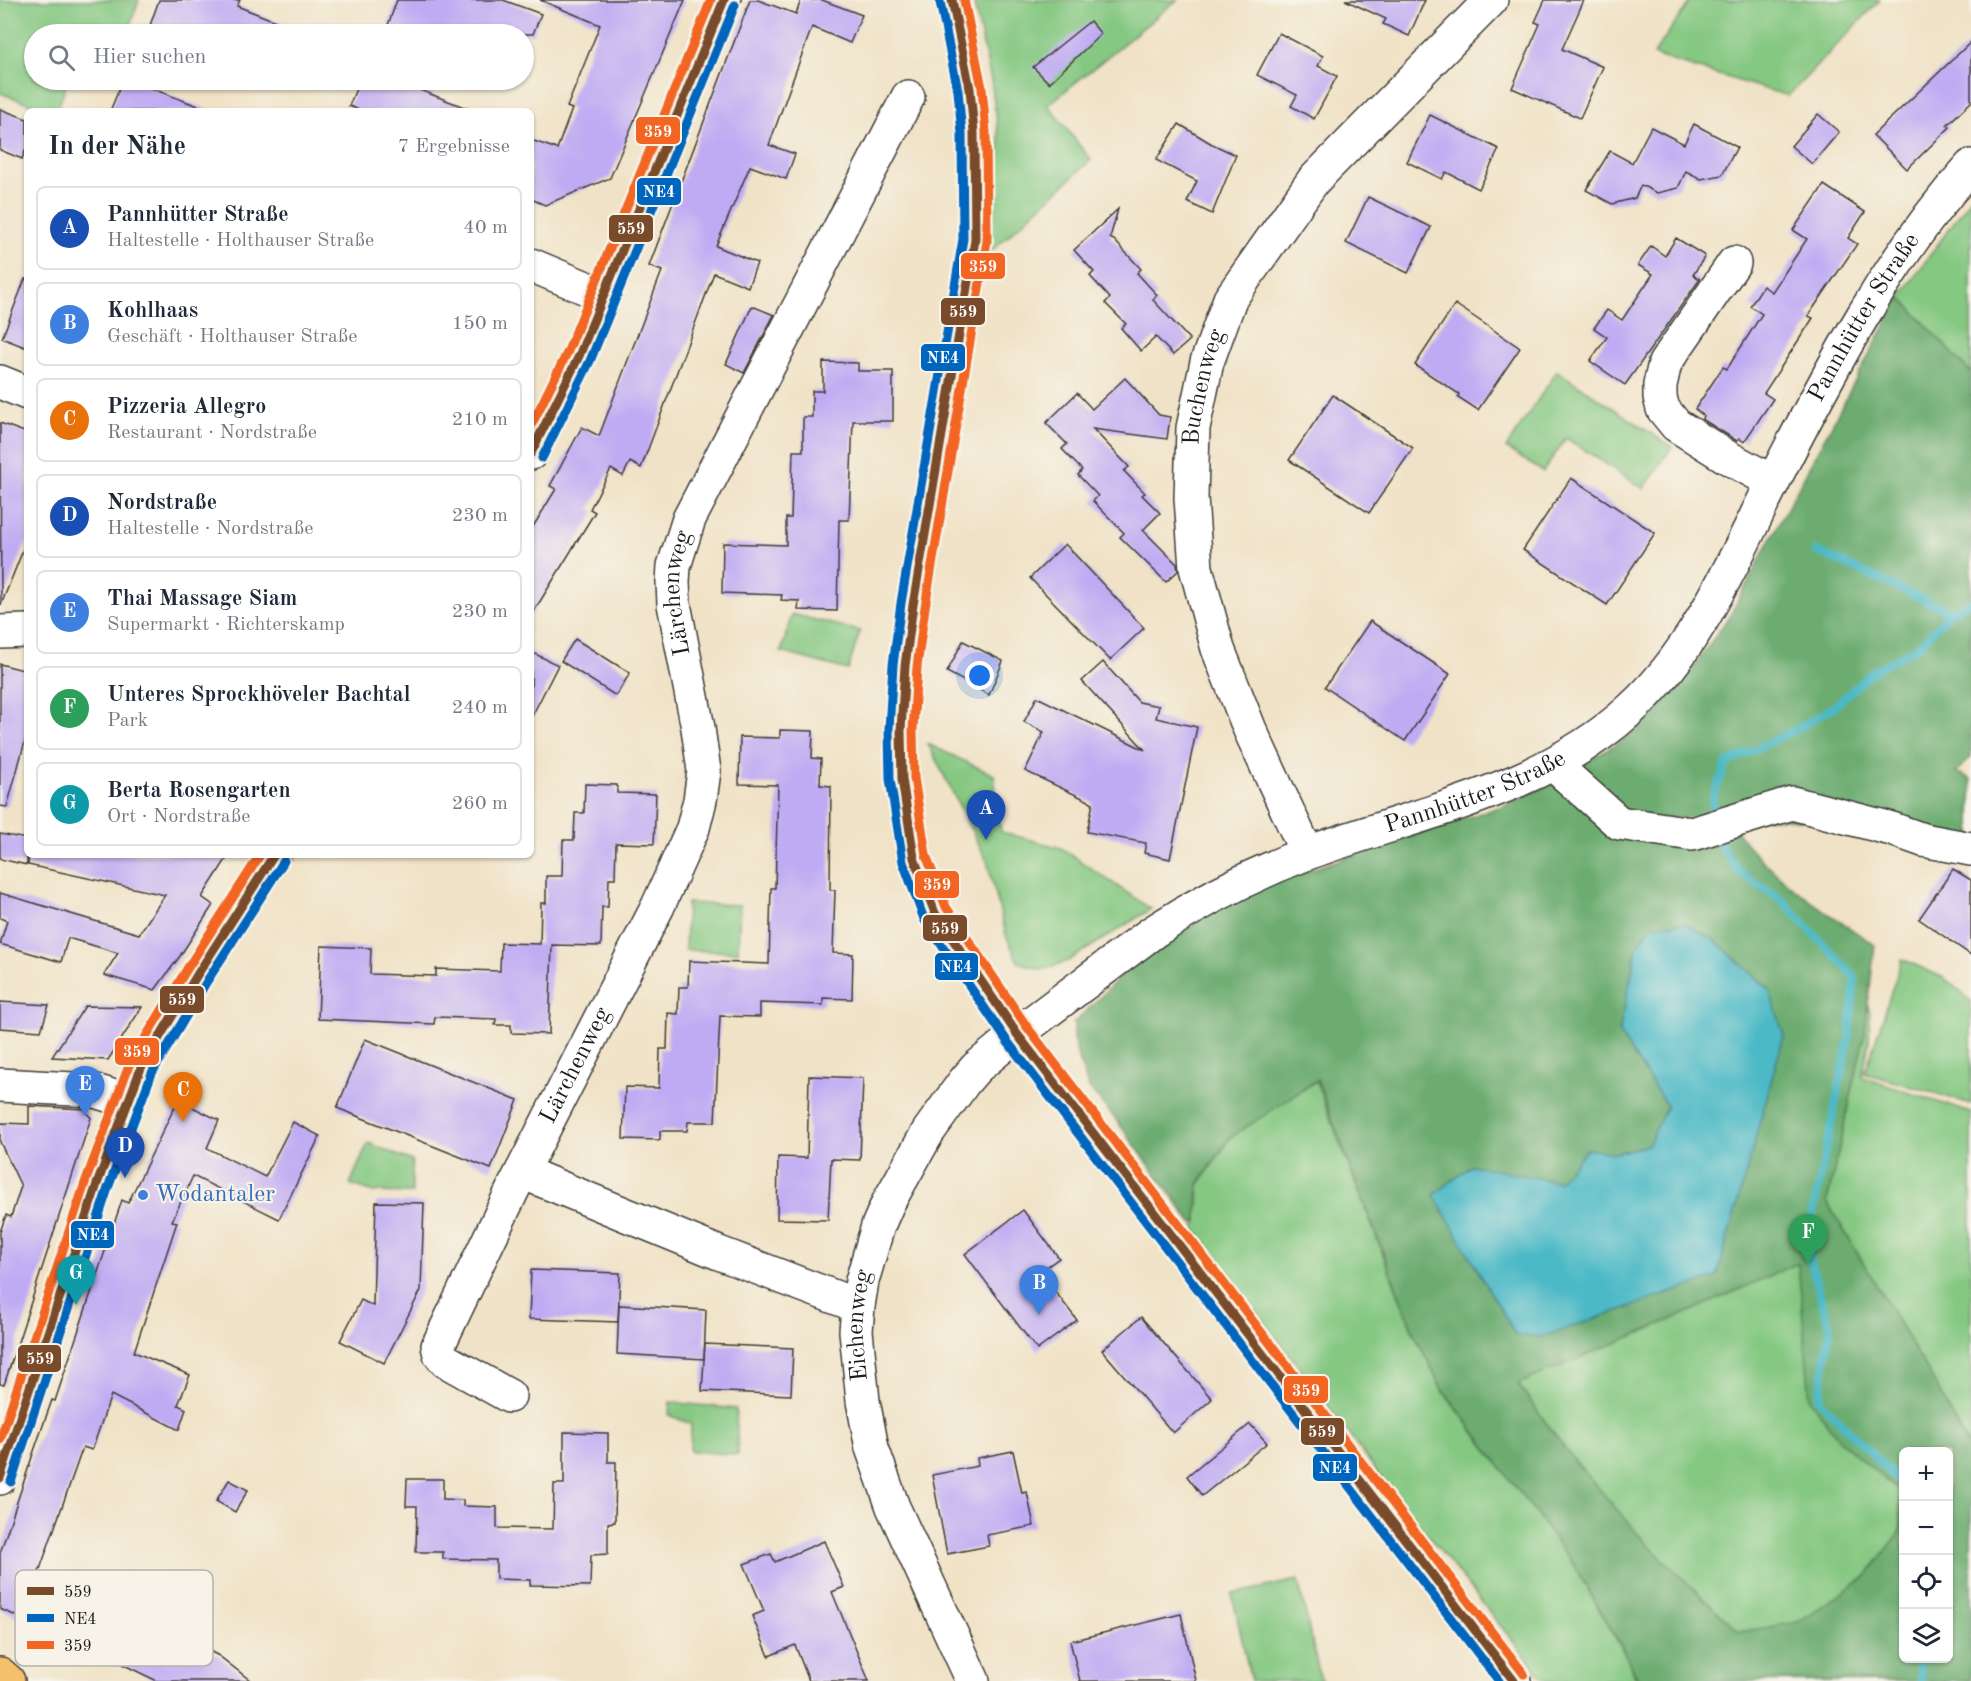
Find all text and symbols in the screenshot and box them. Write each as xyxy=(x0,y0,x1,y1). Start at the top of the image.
search box xyxy=(24,24,534,90)
icon: search xyxy=(45,41,78,74)
text: Hier suchen xyxy=(93,46,206,68)
line badge: 359 xyxy=(635,116,681,145)
text: 359 xyxy=(644,125,672,141)
text: In der Nähe xyxy=(48,134,186,160)
text: 7 Ergebnisse xyxy=(398,137,510,157)
line badge: NE4 xyxy=(636,177,682,206)
text: NE4 xyxy=(643,185,675,201)
text: Pannhütter Straße xyxy=(107,204,289,226)
line badge: 559 xyxy=(608,214,654,243)
text: A xyxy=(62,218,77,238)
text: 40 m xyxy=(463,218,508,238)
text: 559 xyxy=(617,222,645,238)
street label: Pannhütter Straße xyxy=(1805,229,1925,406)
text: Haltestelle · Holthauser Straße xyxy=(107,231,374,251)
line badge: 359 xyxy=(960,252,1006,280)
text: 359 xyxy=(969,260,997,276)
line badge: 559 xyxy=(940,297,986,326)
text: Kohlhaas xyxy=(107,300,198,322)
text: 559 xyxy=(949,305,977,321)
text: B xyxy=(62,314,77,334)
text: 150 m xyxy=(452,314,508,334)
street label: Buchenweg xyxy=(1181,326,1230,445)
text: Geschäft · Holthauser Straße xyxy=(107,327,358,347)
line badge: NE4 xyxy=(920,343,966,372)
text: NE4 xyxy=(927,351,959,367)
text: Pizzeria Allegro xyxy=(107,396,266,418)
text: C xyxy=(63,410,76,430)
text: 210 m xyxy=(452,410,508,430)
text: Restaurant · Nordstraße xyxy=(107,423,317,443)
text: Nordstraße xyxy=(107,492,217,514)
text: D xyxy=(62,506,77,526)
text: 230 m xyxy=(452,506,508,526)
text: Haltestelle · Nordstraße xyxy=(107,519,313,539)
street label: Lärchenweg xyxy=(661,528,697,658)
text: Thai Massage Siam xyxy=(107,588,297,610)
text: E xyxy=(63,602,76,622)
text: 230 m xyxy=(452,602,508,622)
text: Supermarkt · Richterskamp xyxy=(107,615,345,635)
your location xyxy=(965,661,994,690)
text: Unteres Sprockhöveler Bachtal xyxy=(107,684,411,706)
text: F xyxy=(63,698,76,718)
text: 240 m xyxy=(452,698,508,718)
text: Park xyxy=(107,711,148,731)
street label: Pannhütter Straße xyxy=(1382,747,1570,839)
text: Berta Rosengarten xyxy=(107,780,291,802)
pin: A xyxy=(966,790,1006,840)
text: G xyxy=(62,794,77,814)
text: 260 m xyxy=(452,794,508,814)
text: Ort · Nordstraße xyxy=(107,807,250,827)
line badge: 359 xyxy=(914,870,960,899)
text: 359 xyxy=(923,878,951,894)
line badge: 559 xyxy=(922,914,968,942)
text: 559 xyxy=(931,922,959,938)
line badge: NE4 xyxy=(934,952,979,981)
text: NE4 xyxy=(940,960,972,976)
line badge: 559 xyxy=(159,985,205,1014)
text: 559 xyxy=(168,993,196,1009)
street label: Lärchenweg xyxy=(537,1004,616,1128)
line badge: 359 xyxy=(114,1037,160,1066)
text: 359 xyxy=(123,1045,151,1061)
pin: E xyxy=(66,1066,104,1116)
pin: C xyxy=(164,1072,202,1122)
pin: D xyxy=(106,1128,144,1178)
place label: Wodantaler xyxy=(155,1183,275,1207)
marker: Wodantaler xyxy=(136,1188,150,1202)
pin: F xyxy=(1788,1214,1828,1264)
line badge: NE4 xyxy=(70,1220,115,1249)
text: NE4 xyxy=(77,1228,109,1244)
pin: G xyxy=(56,1256,96,1305)
pin: B xyxy=(1020,1266,1058,1315)
street label: Eichenweg xyxy=(844,1267,877,1382)
line badge: 559 xyxy=(17,1344,62,1373)
text: 559 xyxy=(26,1352,54,1368)
line badge: 359 xyxy=(1283,1375,1329,1404)
text: 359 xyxy=(1292,1384,1320,1400)
line badge: 559 xyxy=(1300,1417,1345,1446)
text: 559 xyxy=(1308,1425,1336,1441)
map controls xyxy=(1899,1447,1953,1663)
button: + xyxy=(1899,1447,1953,1501)
line badge: NE4 xyxy=(1312,1453,1358,1482)
text: NE4 xyxy=(1319,1461,1351,1477)
button: − xyxy=(1899,1501,1953,1555)
button: locate xyxy=(1899,1555,1953,1609)
legend xyxy=(15,1570,213,1666)
text: 559 xyxy=(64,1585,92,1601)
button: layers xyxy=(1899,1609,1953,1663)
text: NE4 xyxy=(64,1612,97,1628)
text: 359 xyxy=(64,1639,92,1655)

